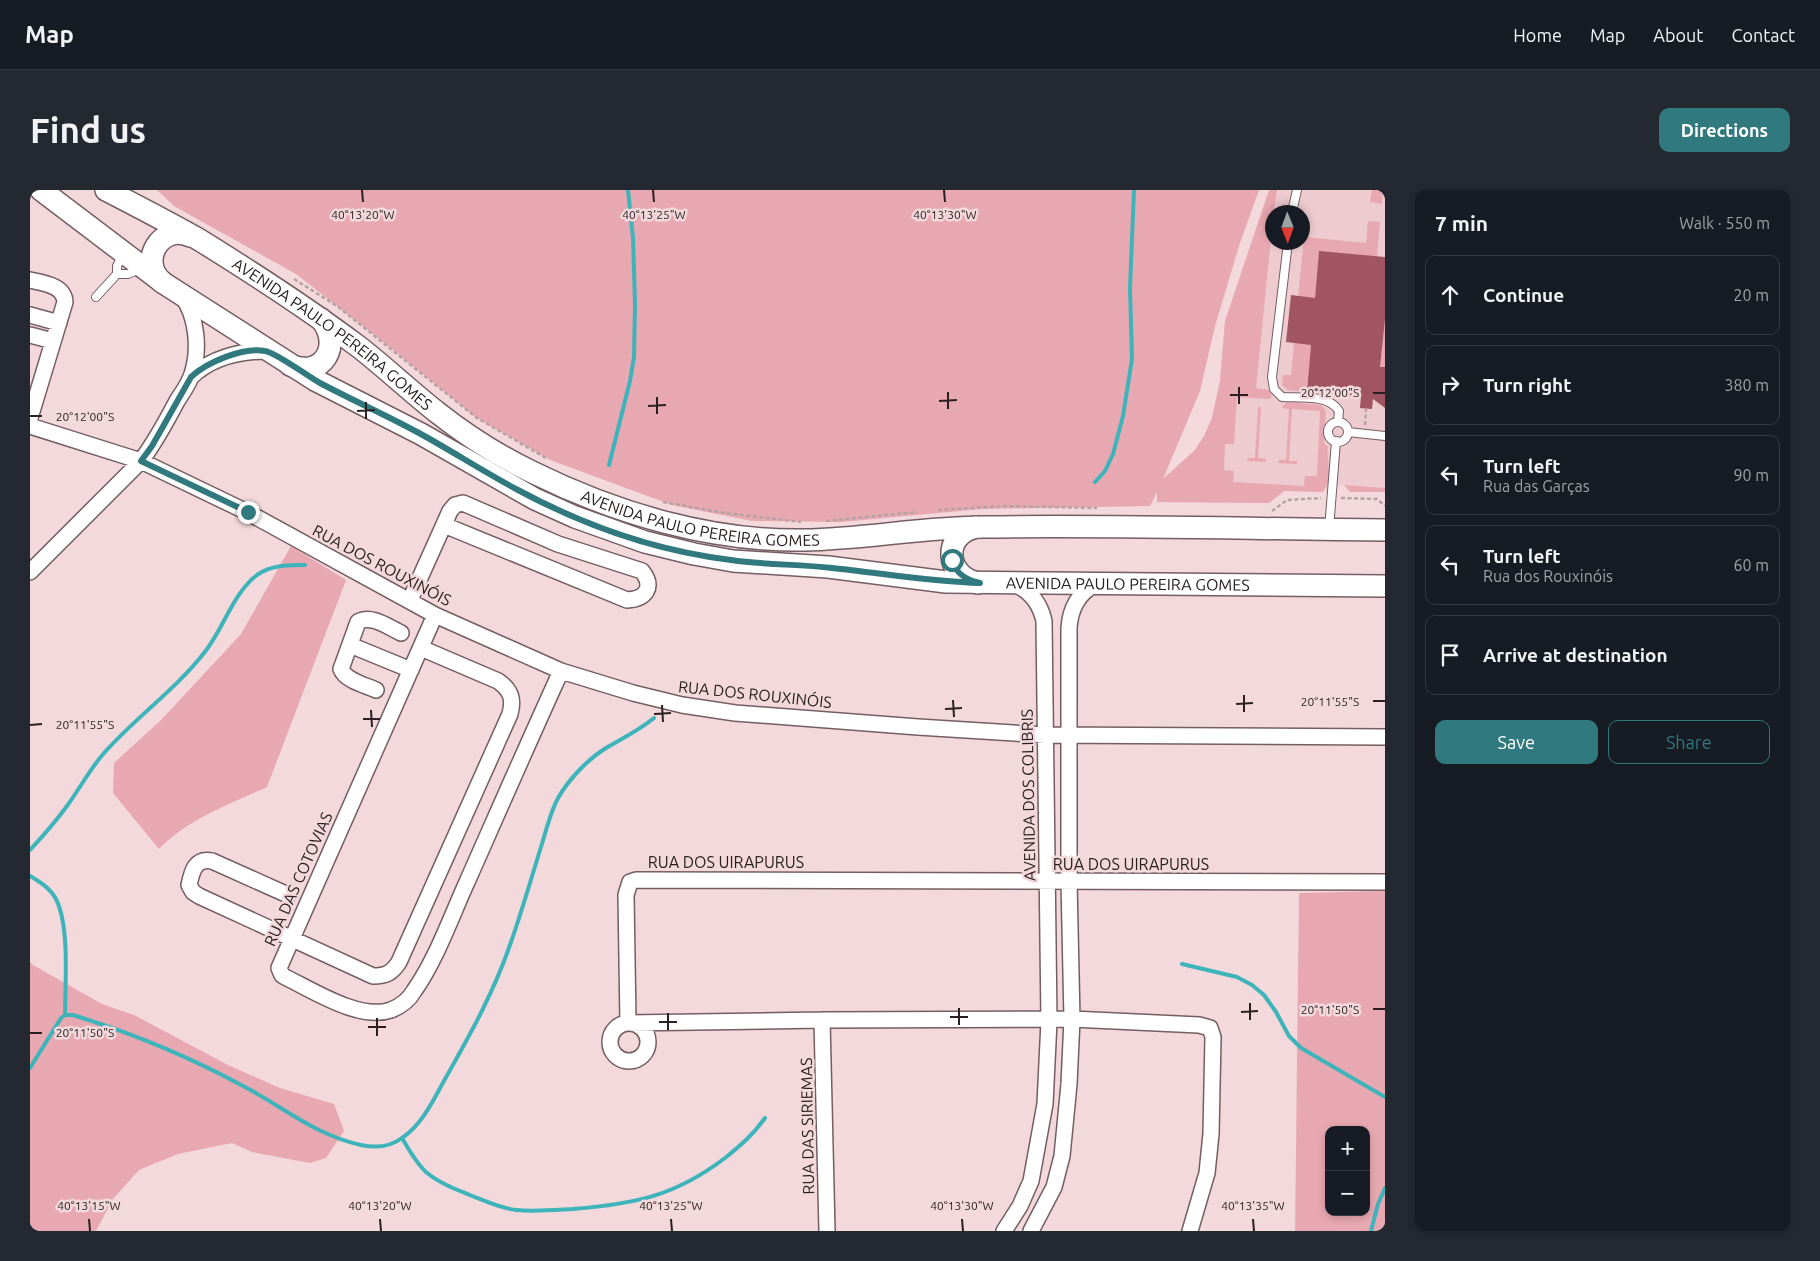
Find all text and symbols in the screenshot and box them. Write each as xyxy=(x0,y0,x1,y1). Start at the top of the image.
text: Map xyxy=(25,21,74,48)
text: Home xyxy=(1513,25,1562,45)
text: Map xyxy=(1590,25,1625,45)
text: About xyxy=(1653,25,1703,45)
text: Contact xyxy=(1731,25,1795,45)
button: Directions xyxy=(1659,108,1790,152)
text: Find us xyxy=(30,110,146,150)
north arrow xyxy=(1265,205,1310,250)
text: 40°13'20"W xyxy=(331,208,395,221)
text: 40°13'25"W xyxy=(622,208,686,221)
text: 40°13'30"W xyxy=(913,208,977,221)
text: 7 min xyxy=(1435,211,1488,235)
text: Walk · 550 m xyxy=(1679,214,1770,232)
street label: AVENIDA PAULO PEREIRA GOMES xyxy=(229,254,436,414)
icon: ahead xyxy=(1436,281,1464,309)
text: Continue xyxy=(1483,284,1564,306)
text: 20 m xyxy=(1733,286,1769,304)
icon: right xyxy=(1436,371,1464,399)
text: Turn right xyxy=(1483,374,1571,396)
text: 380 m xyxy=(1724,376,1769,394)
text: 20°12'00"S xyxy=(1301,386,1359,399)
text: 20°12'00"S xyxy=(56,410,114,423)
text: Turn left xyxy=(1483,455,1561,477)
icon: left xyxy=(1436,461,1464,489)
text: 90 m xyxy=(1733,466,1769,484)
text: Rua das Garças xyxy=(1483,477,1590,495)
street label: AVENIDA PAULO PEREIRA GOMES xyxy=(579,486,820,549)
route end xyxy=(237,501,260,524)
street label: RUA DOS ROUXINÓIS xyxy=(310,520,455,609)
text: Turn left xyxy=(1483,545,1561,567)
route start xyxy=(941,549,964,572)
icon: left xyxy=(1436,551,1464,579)
text: 60 m xyxy=(1733,556,1769,574)
text: Rua dos Rouxinóis xyxy=(1483,567,1613,585)
street label: AVENIDA PAULO PEREIRA GOMES xyxy=(1006,574,1250,594)
icon: arrive xyxy=(1436,641,1464,669)
text: Arrive at destination xyxy=(1483,644,1668,666)
street label: RUA DOS ROUXINÓIS xyxy=(677,676,833,711)
text: 20°11'55"S xyxy=(1301,695,1359,708)
street label: AVENIDA DOS COLIBRIS xyxy=(1017,709,1039,881)
text: 20°11'55"S xyxy=(56,718,114,731)
button: Save xyxy=(1435,720,1598,764)
button: Share xyxy=(1608,720,1770,764)
street label: RUA DAS COTOVIAS xyxy=(260,809,336,949)
street label: RUA DOS UIRAPURUS xyxy=(648,853,804,871)
street label: RUA DOS UIRAPURUS xyxy=(1053,855,1209,873)
text: 20°11'50"S xyxy=(1301,1003,1359,1016)
text: 20°11'50"S xyxy=(56,1026,114,1039)
street label: RUA DAS SIRIEMAS xyxy=(797,1057,817,1195)
map controls xyxy=(1325,1126,1370,1216)
button: + xyxy=(1325,1126,1370,1171)
button: − xyxy=(1325,1171,1370,1216)
text: 40°13'15"W xyxy=(57,1199,121,1212)
text: 40°13'20"W xyxy=(348,1199,412,1212)
text: 40°13'25"W xyxy=(639,1199,703,1212)
text: 40°13'30"W xyxy=(930,1199,994,1212)
text: 40°13'35"W xyxy=(1221,1199,1285,1212)

